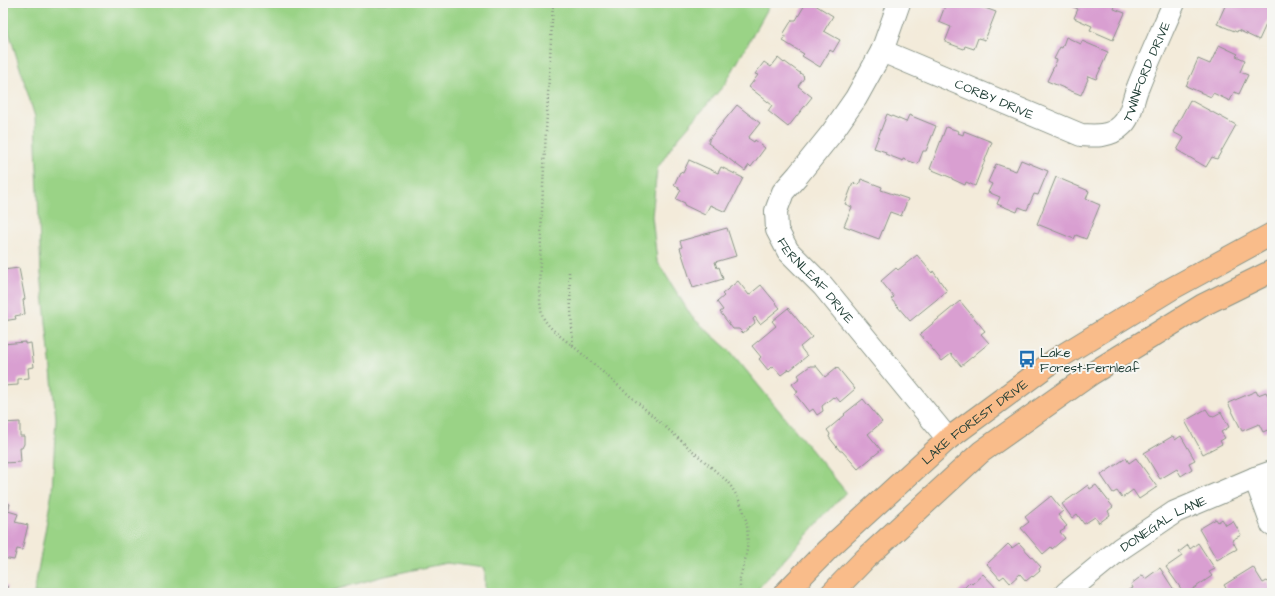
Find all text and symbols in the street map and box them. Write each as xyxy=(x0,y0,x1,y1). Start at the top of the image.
street label: TWINFORD DRIVE xyxy=(1119,18,1175,125)
street label: CORBY DRIVE xyxy=(952,75,1037,124)
street label: FERNLEAF DRIVE xyxy=(773,235,858,328)
place label: Lake Forest-Fernleaf xyxy=(1040,344,1140,377)
bus stop icon: Lake Forest-Fernleaf xyxy=(1017,349,1037,369)
street label: LAKE FOREST DRIVE xyxy=(918,375,1032,469)
street label: DONEGAL LANE xyxy=(1117,492,1210,556)

